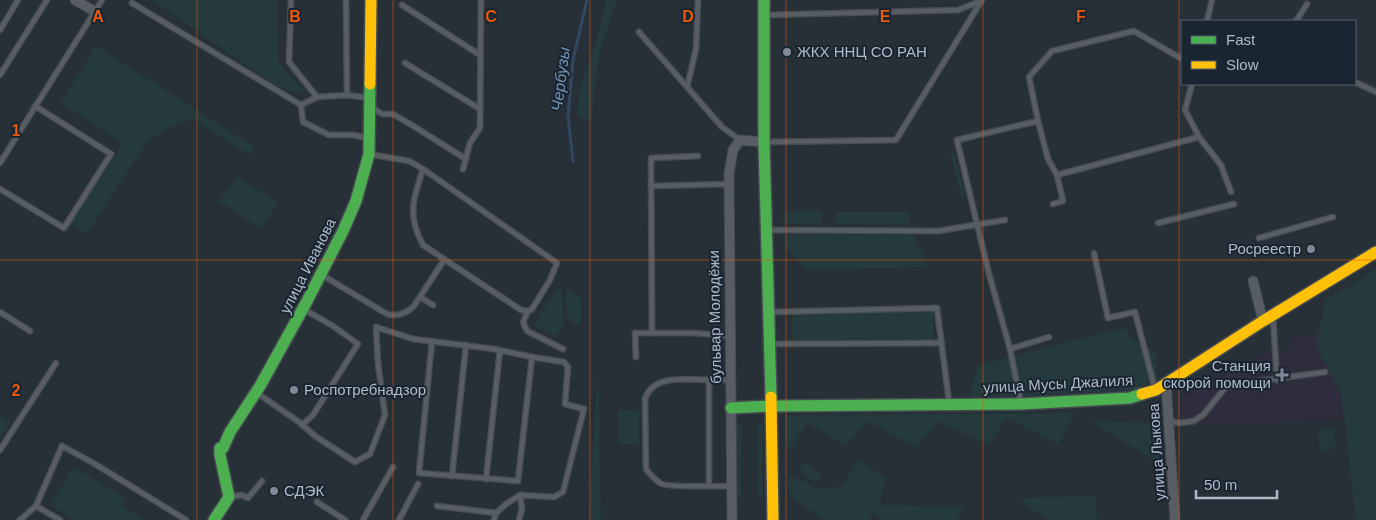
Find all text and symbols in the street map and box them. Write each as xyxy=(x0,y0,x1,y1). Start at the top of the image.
text: A xyxy=(92,8,104,25)
text: B xyxy=(289,8,301,25)
text: C xyxy=(485,8,497,25)
text: D xyxy=(682,8,694,25)
text: E xyxy=(880,8,891,25)
text: F xyxy=(1076,8,1086,25)
legend xyxy=(1181,20,1356,85)
text: Fast xyxy=(1226,31,1256,48)
place label: ЖКХ ННЦ СО РАН xyxy=(797,43,927,60)
water label: Чербузы xyxy=(548,46,573,112)
marker: ЖКХ ННЦ СО РАН xyxy=(781,46,793,58)
text: Slow xyxy=(1226,56,1259,73)
text: 1 xyxy=(12,122,21,139)
street label: улица Иванова xyxy=(276,215,339,316)
place label: Росреестр xyxy=(1228,240,1301,257)
marker: Росреестр xyxy=(1305,243,1317,255)
street label: бульвар Молодёжи xyxy=(705,250,724,384)
place label: Станция скорой помощи xyxy=(1163,357,1271,391)
marker: Станция скорой помощи xyxy=(1275,368,1289,382)
street label: улица Мусы Джалиля xyxy=(982,371,1134,396)
place label: Роспотребнадзор xyxy=(304,381,426,398)
text: 2 xyxy=(12,382,21,399)
marker: Роспотребнадзор xyxy=(288,384,300,396)
street label: улица Лыкова xyxy=(1145,402,1168,501)
scale bar xyxy=(1196,468,1277,500)
text: 50 m xyxy=(1204,476,1237,493)
place label: СДЭК xyxy=(284,482,324,499)
marker: СДЭК xyxy=(268,485,280,497)

